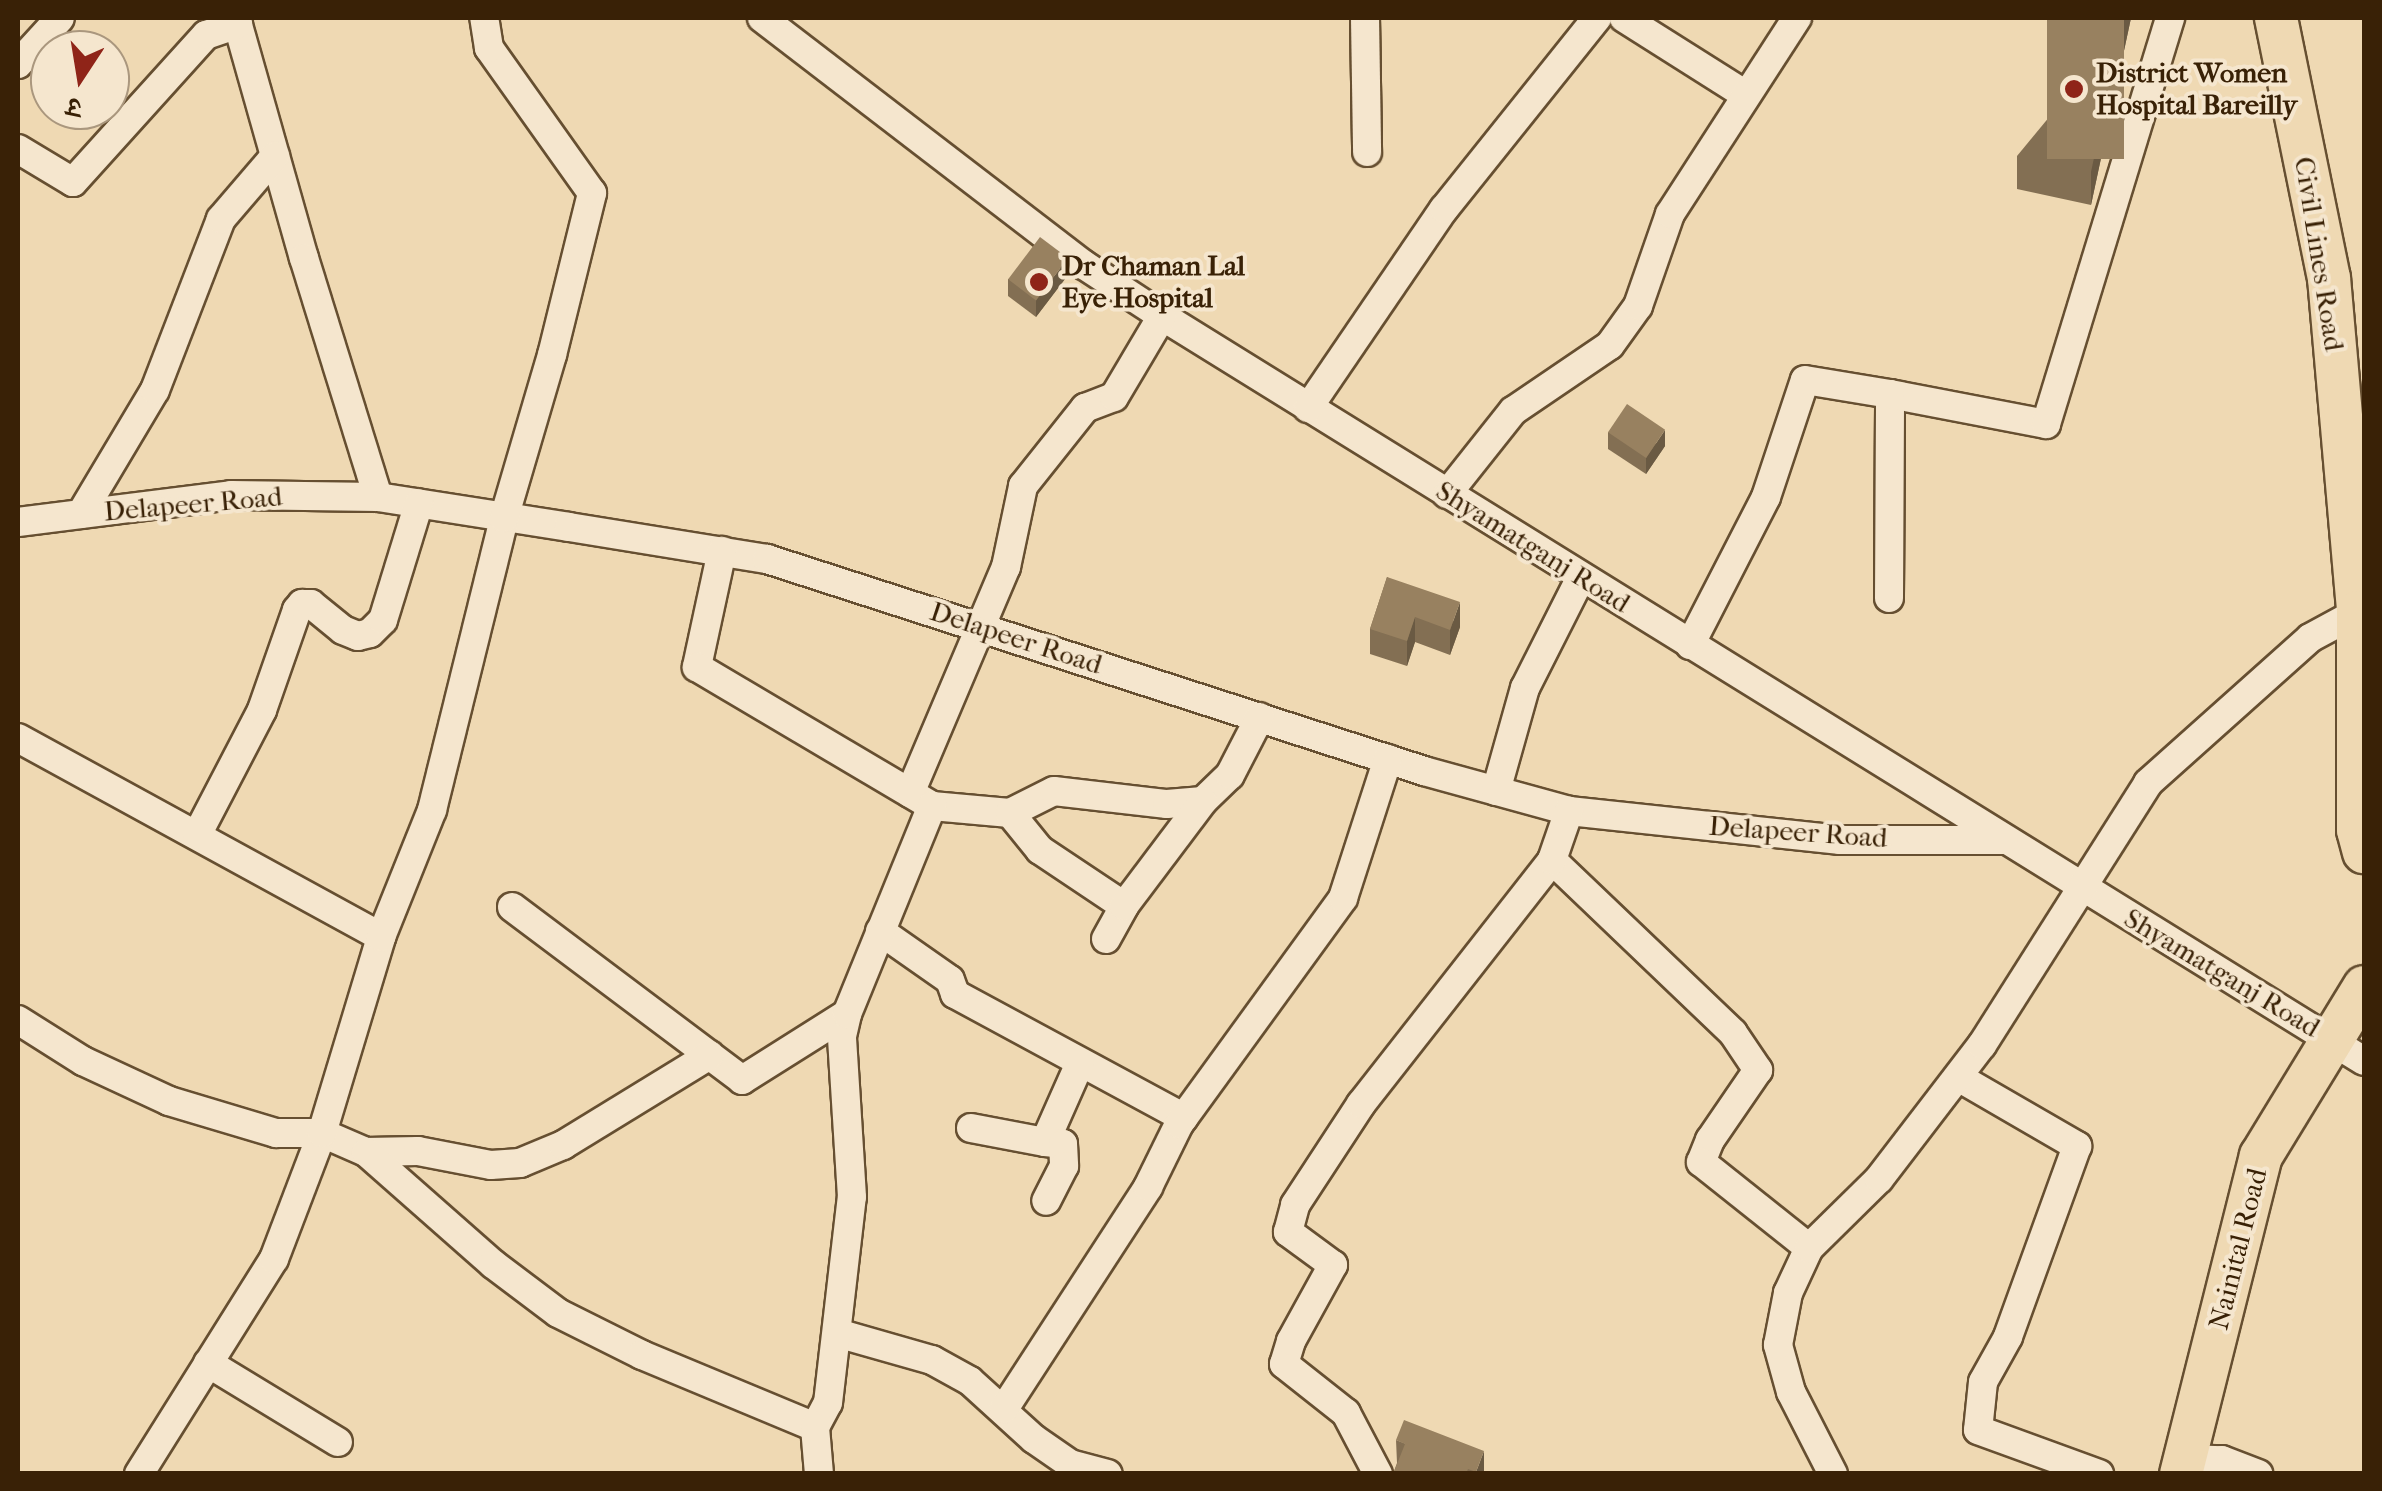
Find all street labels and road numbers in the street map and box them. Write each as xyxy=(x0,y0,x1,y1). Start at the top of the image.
street label: Civil Lines Road xyxy=(2287,154,2351,354)
street label: Shyamatganj Road xyxy=(1430,474,1636,620)
street label: Delapeer Road xyxy=(102,479,284,529)
street label: Delapeer Road xyxy=(926,594,1106,682)
street label: Delapeer Road xyxy=(1708,809,1888,855)
street label: Shyamatganj Road xyxy=(2118,901,2326,1045)
street label: Nainital Road xyxy=(2202,1165,2274,1333)

